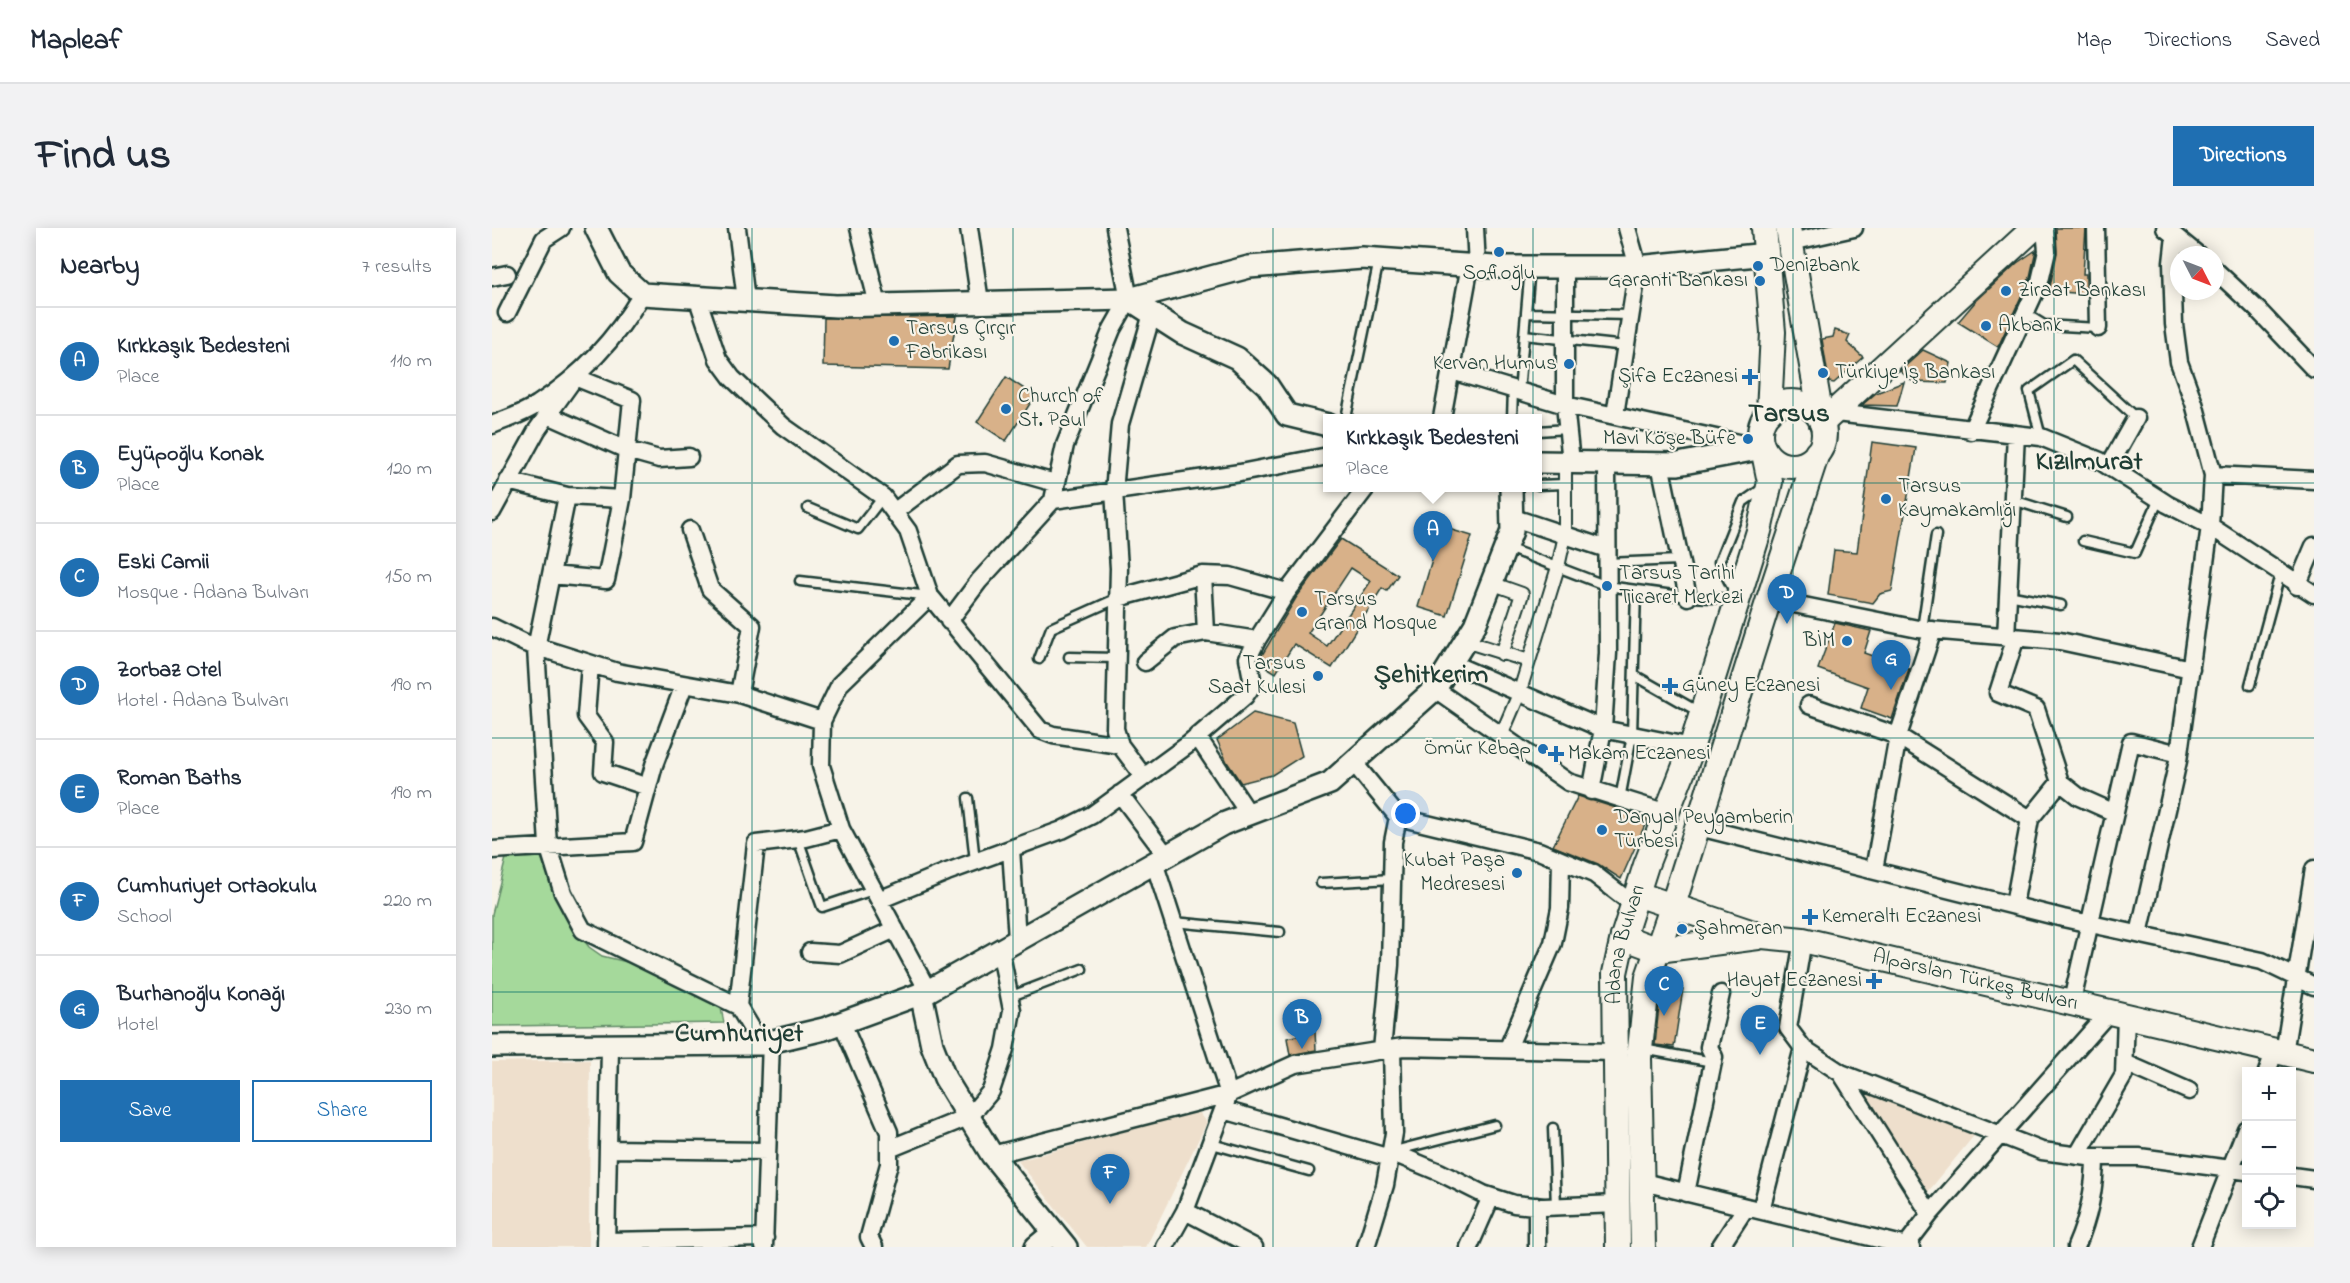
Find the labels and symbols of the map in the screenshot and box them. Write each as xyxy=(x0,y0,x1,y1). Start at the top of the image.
marker: Sofioğlu xyxy=(1492,245,1506,259)
north arrow xyxy=(2170,246,2224,300)
place label: Denizbank xyxy=(1769,251,1861,281)
place label: Sofioğlu xyxy=(1463,259,1536,291)
marker: Denizbank xyxy=(1751,259,1765,273)
place label: Garanti Bankası xyxy=(1608,266,1748,296)
marker: Garanti Bankası xyxy=(1753,274,1767,288)
place label: Ziraat Bankası xyxy=(2018,276,2146,306)
marker: Ziraat Bankası xyxy=(1999,284,2013,298)
place label: Akbank xyxy=(1998,311,2063,341)
place label: Tarsus Çırçır Fabrikası xyxy=(905,314,1016,368)
marker: Akbank xyxy=(1979,319,1993,333)
marker: Tarsus Çırçır Fabrikası xyxy=(887,334,901,348)
place label: Kervan Humus xyxy=(1433,349,1557,379)
marker: Kervan Humus xyxy=(1562,357,1576,371)
place label: Türkiye İş Bankası xyxy=(1835,358,1995,390)
place label: Şifa Eczanesi xyxy=(1618,362,1738,392)
marker: Türkiye İş Bankası xyxy=(1816,366,1830,380)
marker: Şifa Eczanesi xyxy=(1743,370,1757,384)
place label: Church of St. Paul xyxy=(1018,382,1103,436)
district label: Tarsus xyxy=(1748,395,1830,434)
marker: Church of St. Paul xyxy=(999,402,1013,416)
place label: Mavi Köşe Büfe xyxy=(1603,424,1737,454)
marker: Mavi Köşe Büfe xyxy=(1741,432,1755,446)
district label: Kızılmurat xyxy=(2035,443,2143,482)
place label: Tarsus Kaymakamlığı xyxy=(1898,472,2016,528)
marker: Tarsus Kaymakamlığı xyxy=(1879,492,1893,506)
pin: A xyxy=(1414,512,1452,561)
place label: Tarsus Tarihi Ticaret Merkezi xyxy=(1619,559,1744,613)
pin: D xyxy=(1768,574,1806,624)
marker: Tarsus Tarihi Ticaret Merkezi xyxy=(1600,579,1614,593)
place label: Tarsus Grand Mosque xyxy=(1314,585,1437,639)
marker: Tarsus Grand Mosque xyxy=(1295,605,1309,619)
place label: BİM xyxy=(1802,626,1835,656)
marker: BİM xyxy=(1840,634,1854,648)
pin: G xyxy=(1872,640,1910,690)
place label: Tarsus Saat Kulesi xyxy=(1208,649,1306,703)
district label: Şehitkerim xyxy=(1374,656,1488,695)
marker: Tarsus Saat Kulesi xyxy=(1311,669,1325,683)
place label: Güney Eczanesi xyxy=(1682,671,1820,703)
marker: Güney Eczanesi xyxy=(1663,679,1677,693)
place label: Ömür Kebap xyxy=(1424,734,1531,764)
place label: Makam Eczanesi xyxy=(1568,739,1711,769)
marker: Ömür Kebap xyxy=(1536,742,1550,756)
marker: Makam Eczanesi xyxy=(1549,747,1563,761)
your location xyxy=(1391,799,1420,828)
place label: Danyal Peygamberin Türbesi xyxy=(1613,803,1793,857)
marker: Danyal Peygamberin Türbesi xyxy=(1595,823,1609,837)
place label: Kubat Paşa Medresesi xyxy=(1404,846,1505,900)
marker: Kubat Paşa Medresesi xyxy=(1510,866,1524,880)
street label: Adana Bulvarı xyxy=(1600,881,1654,1004)
place label: Kemeraltı Eczanesi xyxy=(1822,902,1981,932)
marker: Kemeraltı Eczanesi xyxy=(1803,910,1817,924)
place label: Şahmeran xyxy=(1694,914,1783,944)
marker: Şahmeran xyxy=(1675,922,1689,936)
street label: Alparslan Türkeş Bulvarı xyxy=(1870,942,2081,1019)
pin: C xyxy=(1644,966,1684,1016)
place label: Hayat Eczanesi xyxy=(1727,966,1862,998)
marker: Hayat Eczanesi xyxy=(1867,974,1881,988)
pin: B xyxy=(1282,1000,1322,1049)
pin: E xyxy=(1740,1006,1780,1055)
district label: Cumhuriyet xyxy=(675,1015,804,1054)
pin: F xyxy=(1090,1154,1130,1204)

